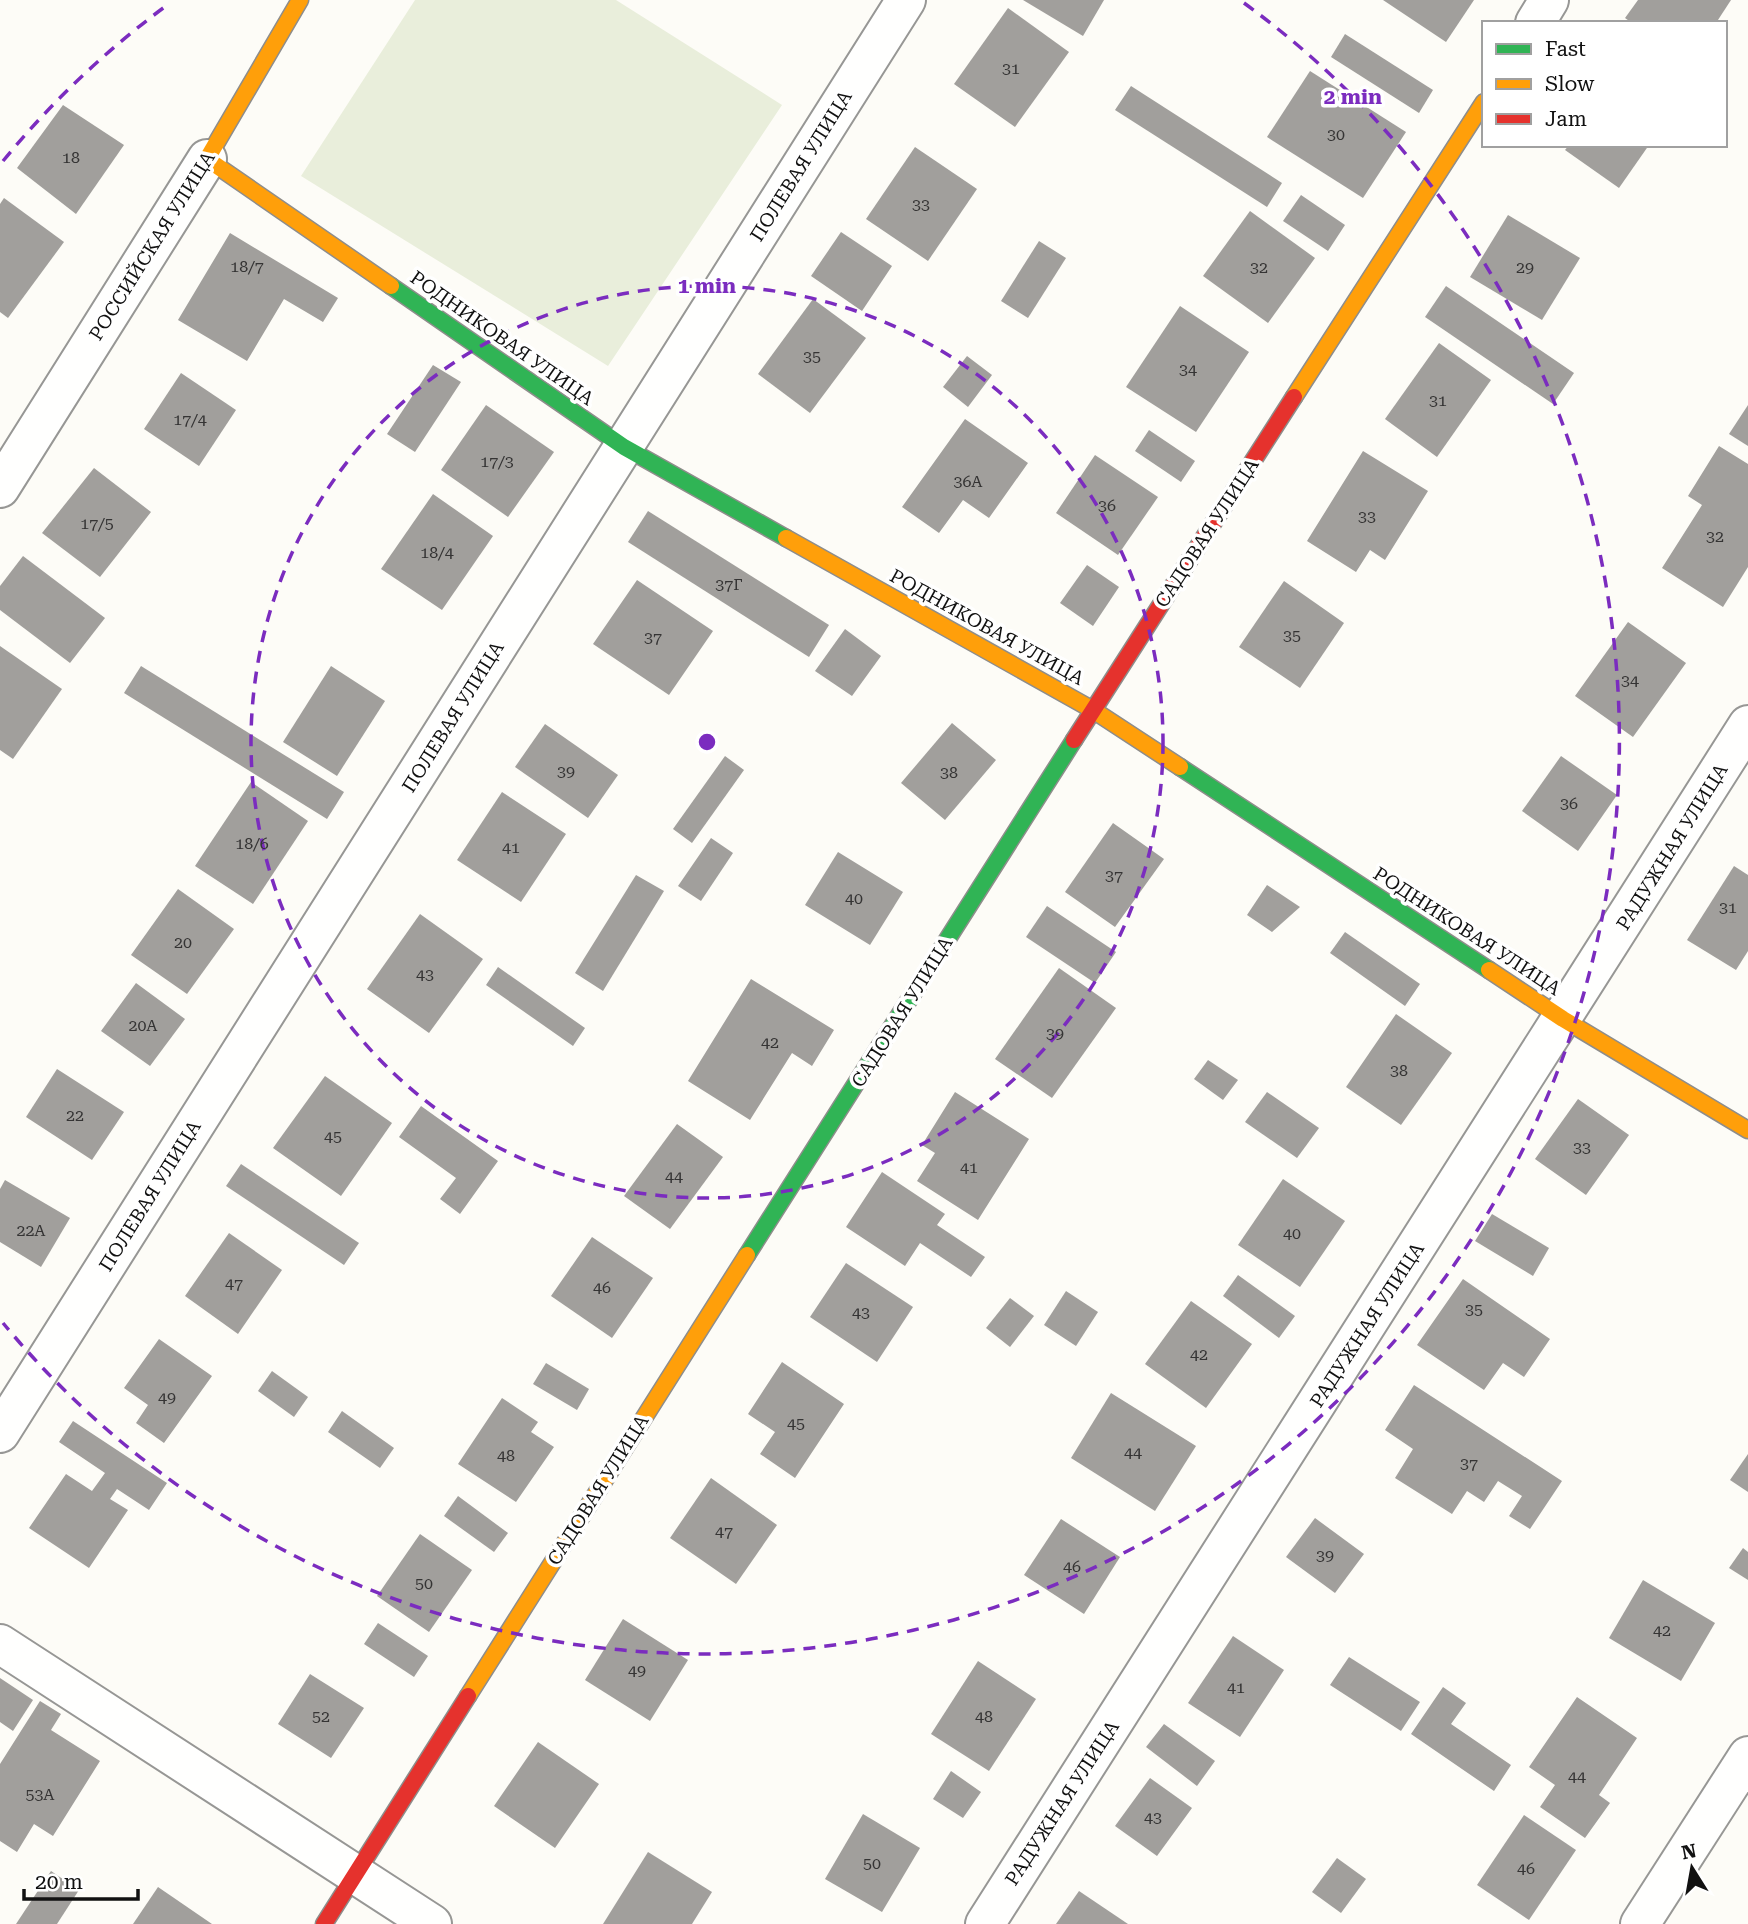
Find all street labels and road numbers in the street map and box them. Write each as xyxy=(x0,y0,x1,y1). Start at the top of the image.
street label: ПОЛЕВАЯ УЛИЦА xyxy=(745,86,857,246)
street label: РОССИЙСКАЯ УЛИЦА xyxy=(84,147,220,345)
street label: РОДНИКОВАЯ УЛИЦА xyxy=(406,266,599,411)
street label: САДОВАЯ УЛИЦА xyxy=(1150,454,1264,612)
street label: РОДНИКОВАЯ УЛИЦА xyxy=(886,564,1089,690)
street label: ПОЛЕВАЯ УЛИЦА xyxy=(397,637,509,797)
street label: РАДУЖНАЯ УЛИЦА xyxy=(1611,759,1733,934)
street label: РОДНИКОВАЯ УЛИЦА xyxy=(1369,862,1566,1001)
street label: САДОВАЯ УЛИЦА xyxy=(846,932,958,1091)
street label: ПОЛЕВАЯ УЛИЦА xyxy=(94,1116,206,1276)
street label: РАДУЖНАЯ УЛИЦА xyxy=(1305,1238,1429,1412)
street label: САДОВАЯ УЛИЦА xyxy=(542,1410,654,1569)
street label: РАДУЖНАЯ УЛИЦА xyxy=(1000,1716,1124,1890)

